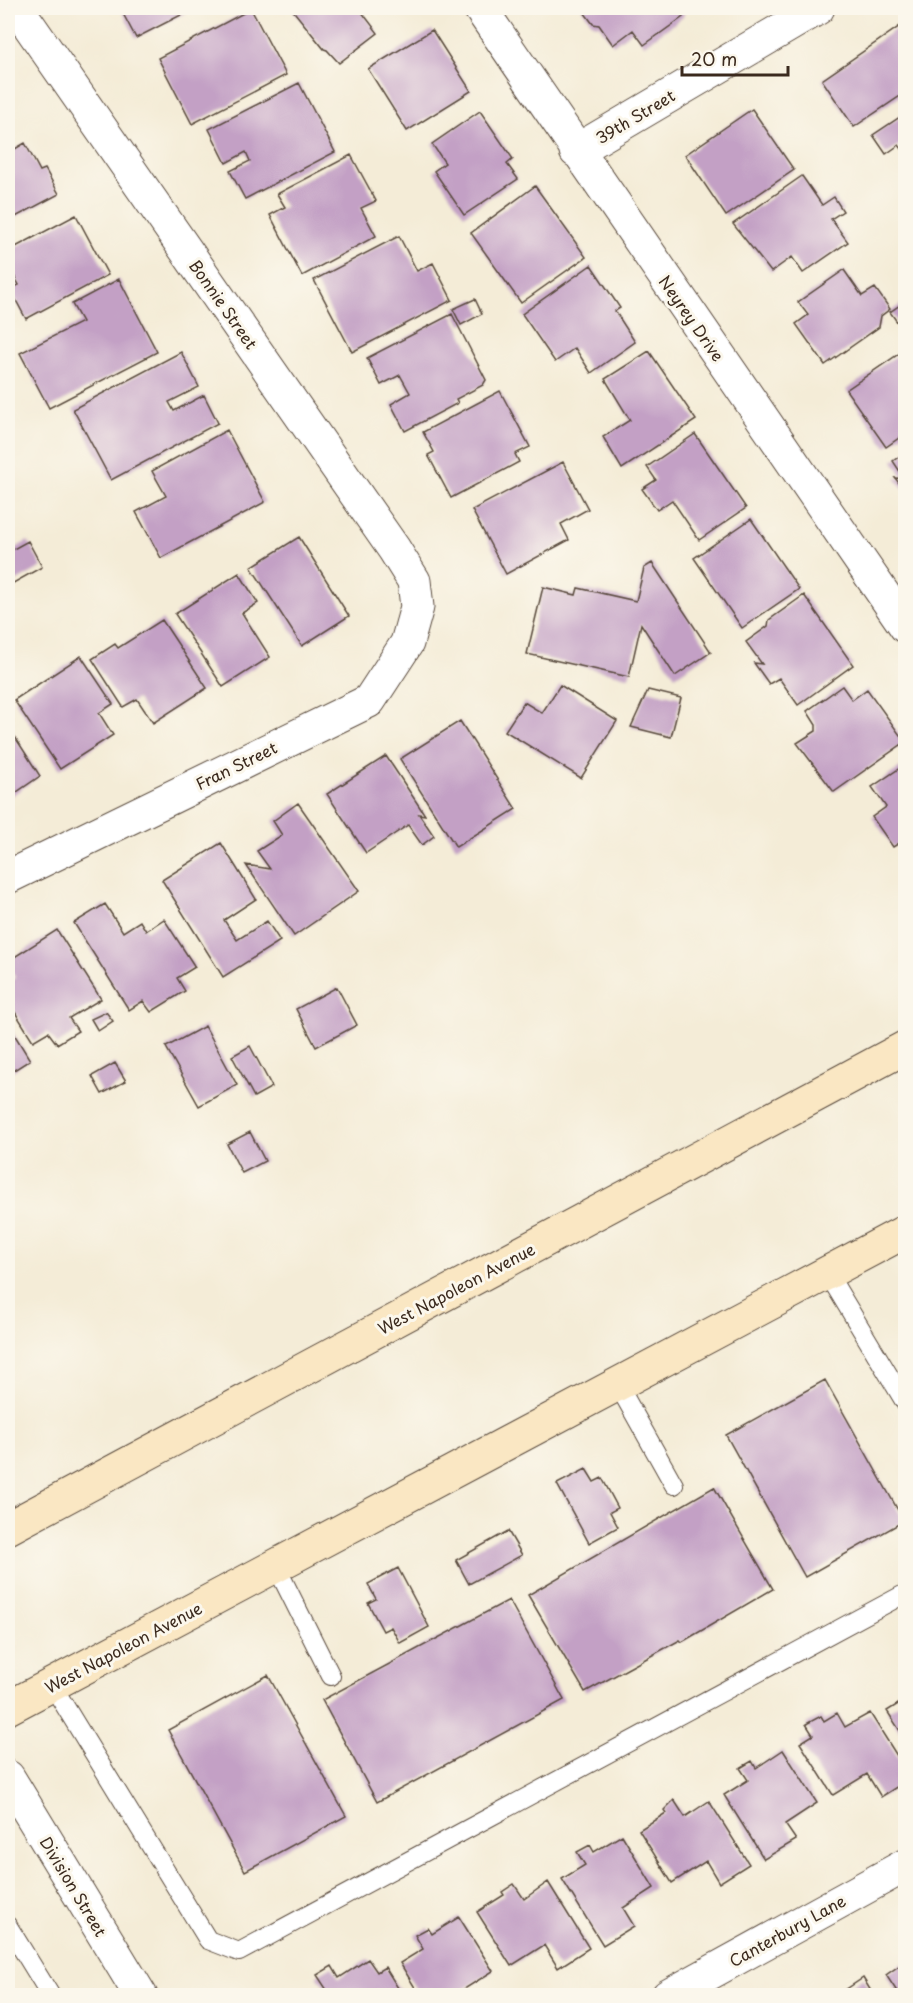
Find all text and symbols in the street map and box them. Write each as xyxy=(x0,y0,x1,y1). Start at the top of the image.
scale bar xyxy=(682,39,788,77)
text: 20 m xyxy=(691,45,737,72)
street label: 39th Street xyxy=(591,83,680,149)
street label: Bonnie Street xyxy=(184,254,264,354)
street label: Neyrey Drive xyxy=(653,270,731,366)
street label: Fran Street xyxy=(191,735,281,795)
street label: West Napoleon Avenue xyxy=(373,1236,539,1340)
street label: West Napoleon Avenue xyxy=(40,1595,206,1699)
street label: Division Street xyxy=(35,1831,113,1941)
street label: Canterbury Lane xyxy=(724,1888,850,1972)

